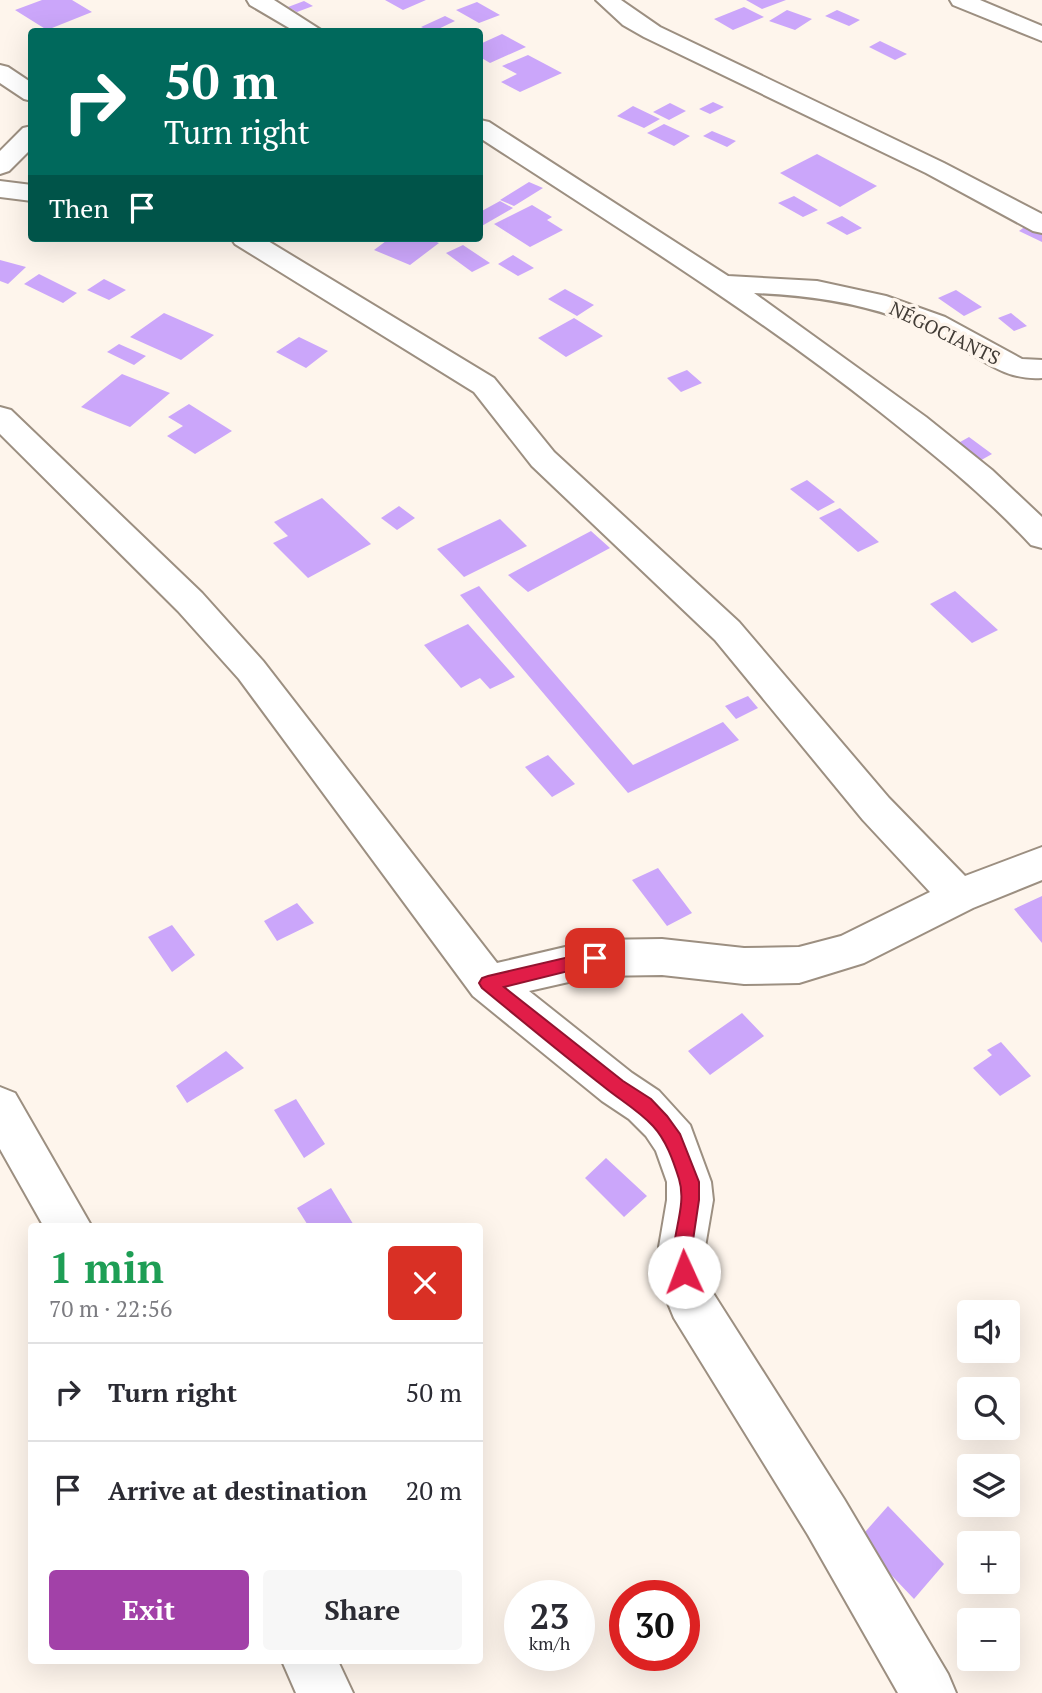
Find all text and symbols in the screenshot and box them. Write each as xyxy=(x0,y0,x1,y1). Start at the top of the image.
text: 50 m xyxy=(164,48,278,113)
icon: right xyxy=(49,56,140,147)
text: Turn right xyxy=(164,111,310,153)
icon: arrive xyxy=(123,189,161,227)
text: Then xyxy=(49,191,109,225)
street label: NÉGOCIANTS xyxy=(886,295,1005,370)
pin xyxy=(565,928,625,988)
icon: arrive xyxy=(576,939,614,977)
position arrow xyxy=(647,1235,721,1309)
text: 1 min xyxy=(49,1239,164,1295)
button: close xyxy=(388,1246,462,1320)
text: 70 m · 22:56 xyxy=(49,1293,172,1324)
map controls xyxy=(957,1300,1020,1671)
button: sound xyxy=(957,1300,1020,1363)
icon: right xyxy=(49,1373,87,1411)
text: Turn right xyxy=(108,1375,237,1409)
text: 50 m xyxy=(406,1375,462,1409)
button: search xyxy=(957,1377,1020,1440)
button: layers xyxy=(957,1454,1020,1517)
icon: arrive xyxy=(49,1471,87,1509)
text: Arrive at destination xyxy=(108,1473,367,1507)
text: 20 m xyxy=(406,1473,462,1507)
button: + xyxy=(957,1531,1020,1594)
button: Exit xyxy=(49,1570,249,1650)
button: Share xyxy=(263,1570,462,1650)
speed limit sign: 30 xyxy=(609,1580,700,1671)
text: 23 xyxy=(530,1593,569,1639)
button: − xyxy=(957,1608,1020,1671)
text: km/h xyxy=(529,1631,570,1655)

